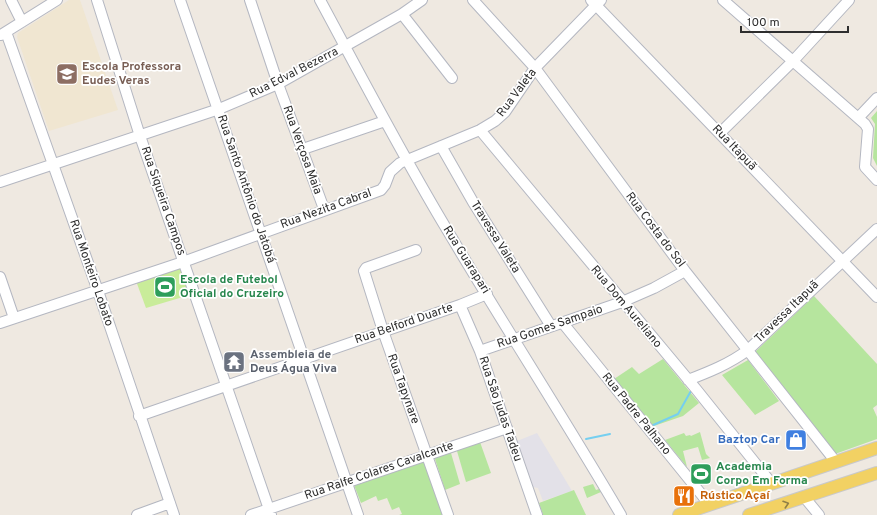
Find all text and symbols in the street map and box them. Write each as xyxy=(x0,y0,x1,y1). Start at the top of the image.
scale bar xyxy=(741,8,848,34)
text: 100 m xyxy=(747,15,780,31)
street label: Rua Edval Bezerra xyxy=(247,44,341,102)
place label: Escola Professora Eudes Veras xyxy=(82,59,181,89)
school or university icon: Escola Professora Eudes Veras xyxy=(54,61,80,87)
street label: Rua Valeta xyxy=(494,66,540,120)
street label: Rua Verçosa Maia xyxy=(279,103,325,197)
street label: Rua Santo Antônio do Jatobá xyxy=(213,113,279,265)
street label: Rua Itapuã xyxy=(708,122,760,174)
street label: Rua Siqueira Campos xyxy=(137,144,189,258)
street label: Rua Nezita Cabral xyxy=(278,185,374,233)
street label: Rua Costa do Sol xyxy=(621,189,689,271)
street label: Travessa Valeta xyxy=(466,198,524,276)
street label: Rua Monteiro Lobato xyxy=(65,217,117,329)
street label: Rua Guarapari xyxy=(439,223,493,297)
street label: Rua Dom Aureliano xyxy=(587,262,665,352)
place label: Escola de Futebol Oficial do Cruzeiro xyxy=(180,272,284,302)
sports icon: Escola de Futebol Oficial do Cruzeiro xyxy=(152,274,178,300)
street label: Travessa Itapuã xyxy=(751,277,823,347)
street label: Rua Belford Duarte xyxy=(353,300,455,348)
street label: Rua Gomes Sampaio xyxy=(495,301,605,353)
place label: Assembleia de Deus Água Viva xyxy=(250,347,337,377)
temple icon: Assembleia de Deus Água Viva xyxy=(221,349,247,375)
street label: Rua Tapynare xyxy=(383,352,423,426)
street label: Rua São judas Tadeu xyxy=(474,354,526,464)
street label: Rua Padre Palhano xyxy=(598,369,674,459)
shop icon: Baztop Car xyxy=(783,427,809,453)
place label: Baztop Car xyxy=(718,432,780,448)
street label: Rua Ralfe Colares Cavalcante xyxy=(302,438,456,504)
place label: Academia Corpo Em Forma xyxy=(716,459,808,489)
sports icon: Academia Corpo Em Forma xyxy=(688,461,714,487)
restaurant icon: Rústico Açaí xyxy=(671,483,697,509)
place label: Rústico Açaí xyxy=(700,488,771,504)
one-way arrow xyxy=(783,500,790,508)

